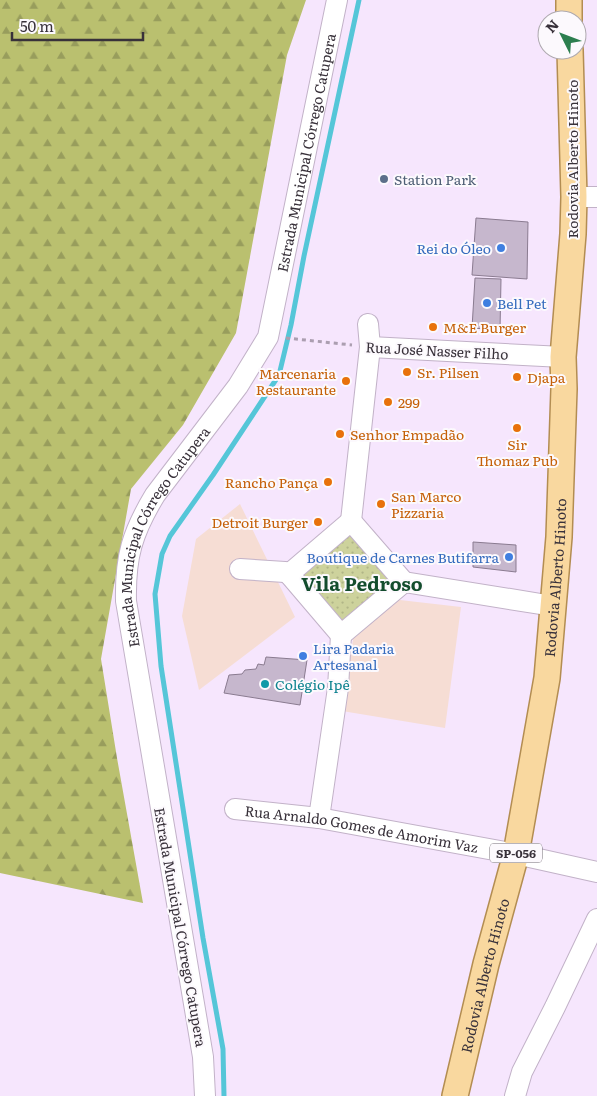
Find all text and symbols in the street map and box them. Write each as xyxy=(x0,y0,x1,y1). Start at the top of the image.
scale bar xyxy=(12,10,144,42)
north arrow xyxy=(537,10,587,60)
text: 50 m xyxy=(20,14,54,37)
text: N xyxy=(540,14,563,37)
street label: Estrada Municipal Córrego Catupera xyxy=(272,31,340,274)
street label: Rodovia Alberto Hinoto xyxy=(562,80,582,238)
place label: Station Park xyxy=(394,169,476,189)
marker: Station Park xyxy=(378,173,390,185)
place label: Rei do Óleo xyxy=(417,238,491,258)
marker: Rei do Óleo xyxy=(495,242,507,254)
place label: Bell Pet xyxy=(497,293,547,313)
marker: Bell Pet xyxy=(481,297,493,309)
place label: M&E Burger xyxy=(443,317,526,337)
marker: M&E Burger xyxy=(427,321,439,333)
street label: Rua José Nasser Filho xyxy=(365,336,509,364)
place label: Sr. Pilsen xyxy=(417,362,479,382)
place label: Marcenaria Restaurante xyxy=(256,363,336,399)
marker: Sr. Pilsen xyxy=(401,366,413,378)
place label: Djapa xyxy=(527,367,566,387)
marker: Djapa xyxy=(511,371,523,383)
marker: Marcenaria Restaurante xyxy=(340,375,352,387)
place label: 299 xyxy=(398,392,420,412)
marker: 299 xyxy=(382,396,394,408)
street label: Estrada Municipal Córrego Catupera xyxy=(115,422,214,649)
marker: Sir Thomaz Pub xyxy=(511,422,523,434)
place label: Senhor Empadão xyxy=(350,424,464,444)
marker: Senhor Empadão xyxy=(334,428,346,440)
place label: Sir Thomaz Pub xyxy=(476,434,558,470)
place label: Rancho Pança xyxy=(225,472,318,492)
marker: Rancho Pança xyxy=(322,476,334,488)
place label: San Marco Pizzaria xyxy=(391,486,461,522)
marker: San Marco Pizzaria xyxy=(375,498,387,510)
street label: Rodovia Alberto Hinoto xyxy=(539,498,570,658)
place label: Detroit Burger xyxy=(211,512,308,532)
marker: Detroit Burger xyxy=(312,516,324,528)
place label: Boutique de Carnes Butifarra xyxy=(307,547,499,567)
marker: Boutique de Carnes Butifarra xyxy=(503,551,515,563)
district label: Vila Pedroso xyxy=(301,569,423,597)
place label: Lira Padaria Artesanal xyxy=(313,638,395,674)
marker: Lira Padaria Artesanal xyxy=(297,650,309,662)
place label: Colégio Ipê xyxy=(275,674,350,694)
marker: Colégio Ipê xyxy=(259,678,271,690)
street label: Rua Arnaldo Gomes de Amorim Vaz xyxy=(244,800,480,857)
street label: Estrada Municipal Córrego Catupera xyxy=(150,806,212,1049)
road number: SP-056 xyxy=(490,844,542,862)
street label: Rodovia Alberto Hinoto xyxy=(455,896,514,1055)

